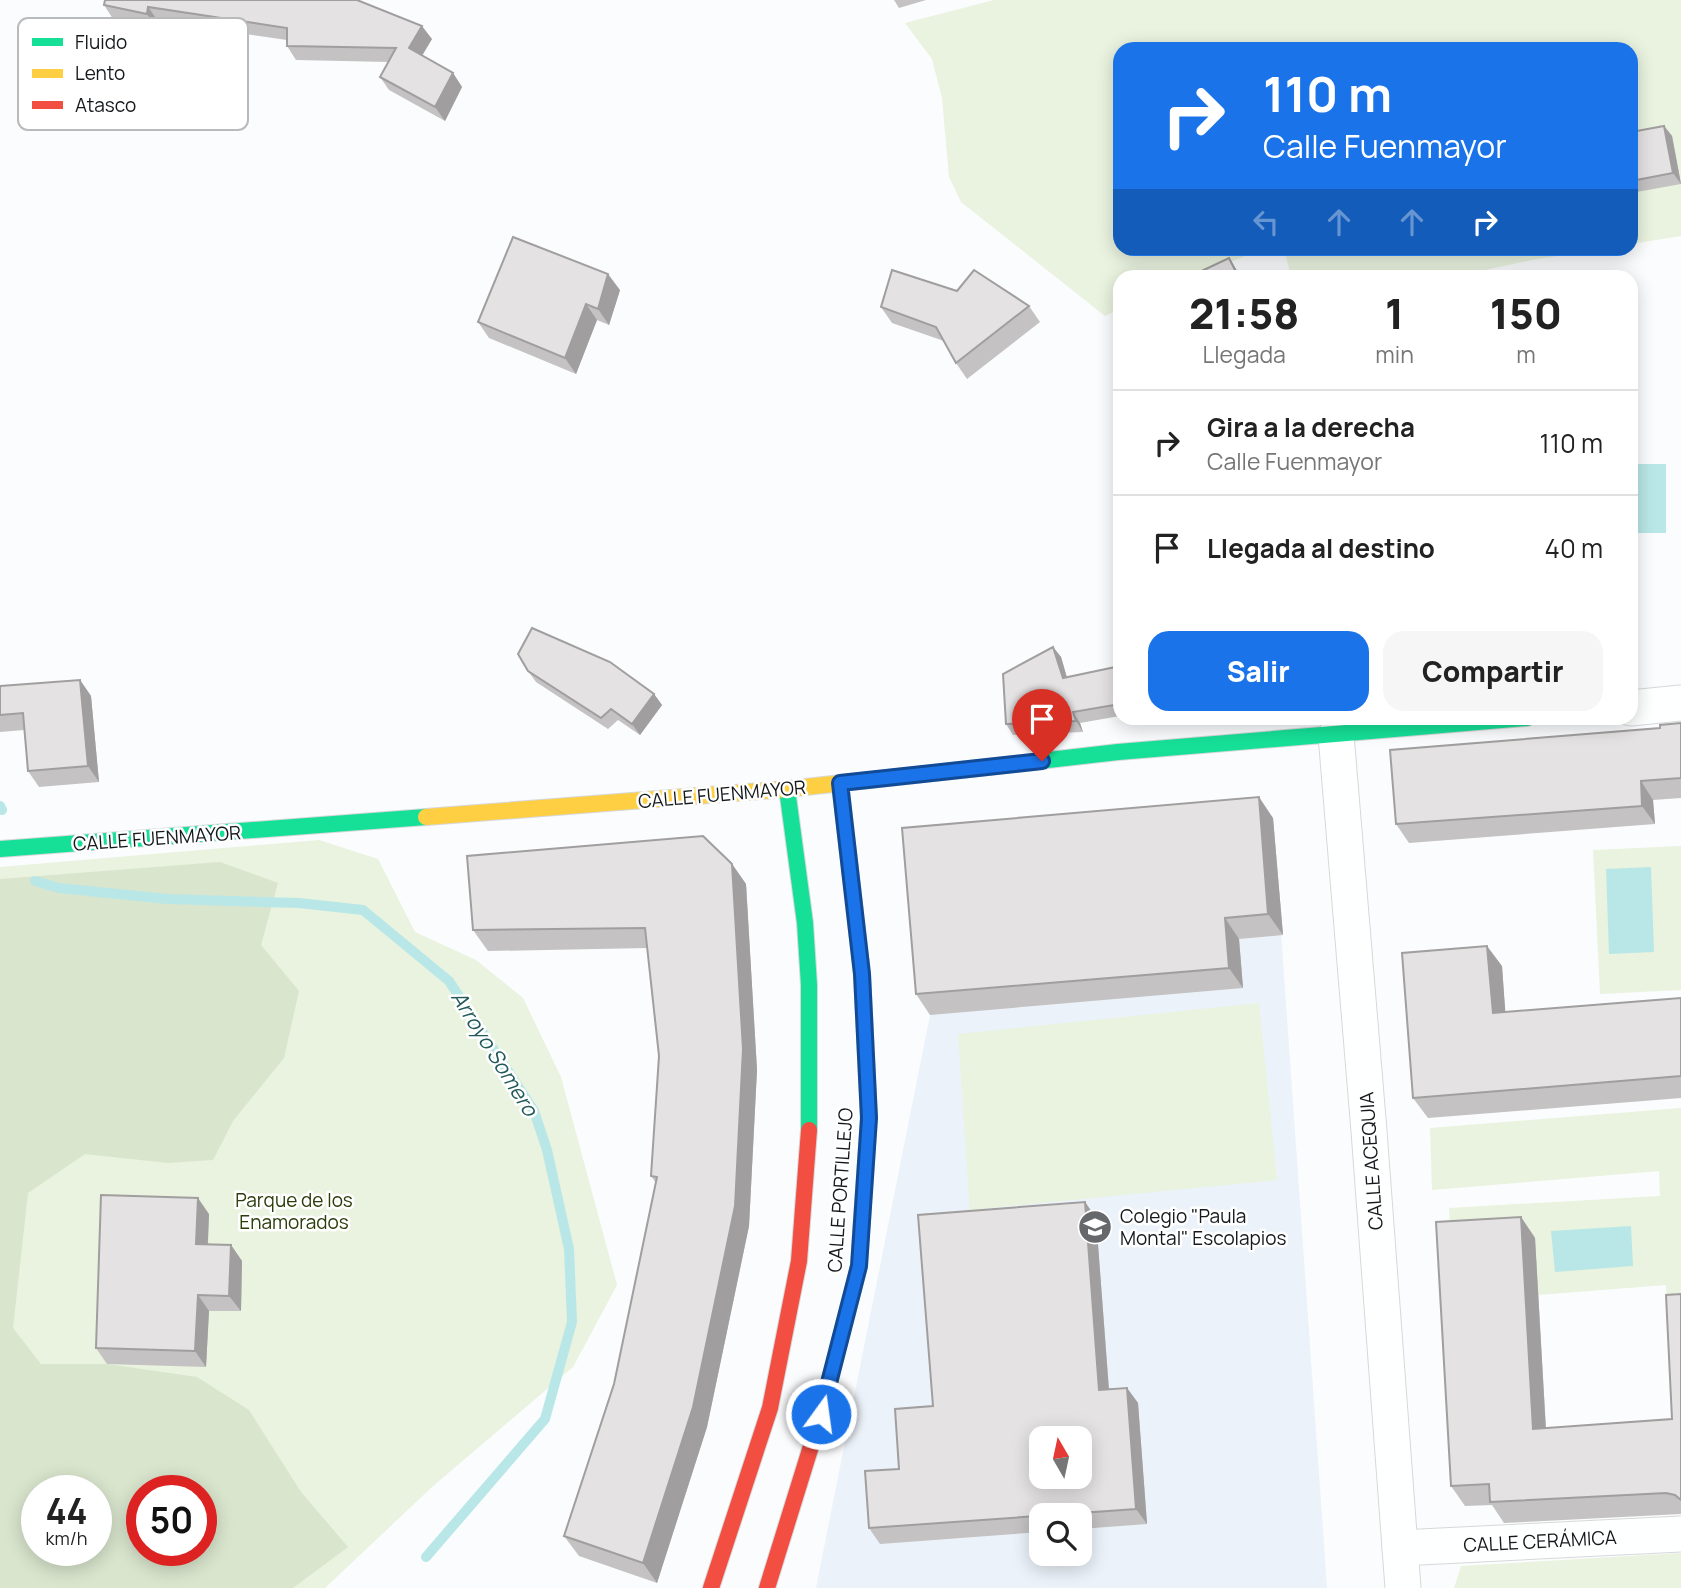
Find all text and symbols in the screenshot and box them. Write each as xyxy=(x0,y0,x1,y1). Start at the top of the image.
legend xyxy=(18,18,248,130)
text: Fluido xyxy=(75,29,127,55)
text: Lento xyxy=(75,60,125,86)
text: 110 m xyxy=(1263,60,1392,127)
icon: right xyxy=(1148,70,1239,161)
text: Atasco xyxy=(75,92,136,118)
text: Calle Fuenmayor xyxy=(1263,124,1507,168)
icon: left xyxy=(1247,203,1285,241)
icon: ahead xyxy=(1320,203,1358,241)
icon: ahead xyxy=(1393,203,1431,241)
icon: right xyxy=(1466,203,1504,241)
text: 21:58 xyxy=(1189,284,1299,342)
text: 1 xyxy=(1385,284,1404,342)
text: 150 xyxy=(1490,284,1562,342)
text: Llegada xyxy=(1202,338,1286,370)
text: min xyxy=(1375,338,1414,370)
text: m xyxy=(1516,338,1536,370)
text: Gira a la derecha xyxy=(1207,409,1415,445)
icon: right xyxy=(1148,424,1186,462)
text: 110 m xyxy=(1540,425,1603,461)
text: Calle Fuenmayor xyxy=(1207,445,1382,477)
icon: arrive xyxy=(1148,529,1186,567)
text: Llegada al destino xyxy=(1207,530,1435,566)
text: 40 m xyxy=(1545,530,1603,566)
button: Salir xyxy=(1148,631,1369,711)
button: Compartir xyxy=(1383,631,1603,711)
pin xyxy=(1012,689,1072,761)
icon: arrive xyxy=(1023,700,1061,738)
street label: CALLE FUENMAYOR xyxy=(637,774,807,814)
street label: CALLE FUENMAYOR xyxy=(72,819,242,857)
water label: Arroyo Somero xyxy=(445,985,546,1122)
street label: CALLE ACEQUIA xyxy=(1353,1091,1389,1231)
street label: CALLE PORTILLEJO xyxy=(821,1107,859,1273)
park label: Parque de los Enamorados xyxy=(235,1187,353,1235)
place label: Colegio "Paula Montal" Escolapios xyxy=(1120,1203,1286,1251)
school or university icon: Colegio "Paula Montal" Escolapios xyxy=(1076,1208,1114,1246)
position arrow xyxy=(784,1377,858,1451)
north arrow xyxy=(1029,1426,1092,1489)
map controls xyxy=(1029,1426,1092,1566)
speed limit sign: 50 xyxy=(126,1475,217,1566)
text: 44 xyxy=(45,1487,88,1535)
button: search xyxy=(1029,1503,1092,1566)
street label: CALLE CERÁMICA xyxy=(1463,1524,1617,1558)
text: km/h xyxy=(46,1526,87,1550)

